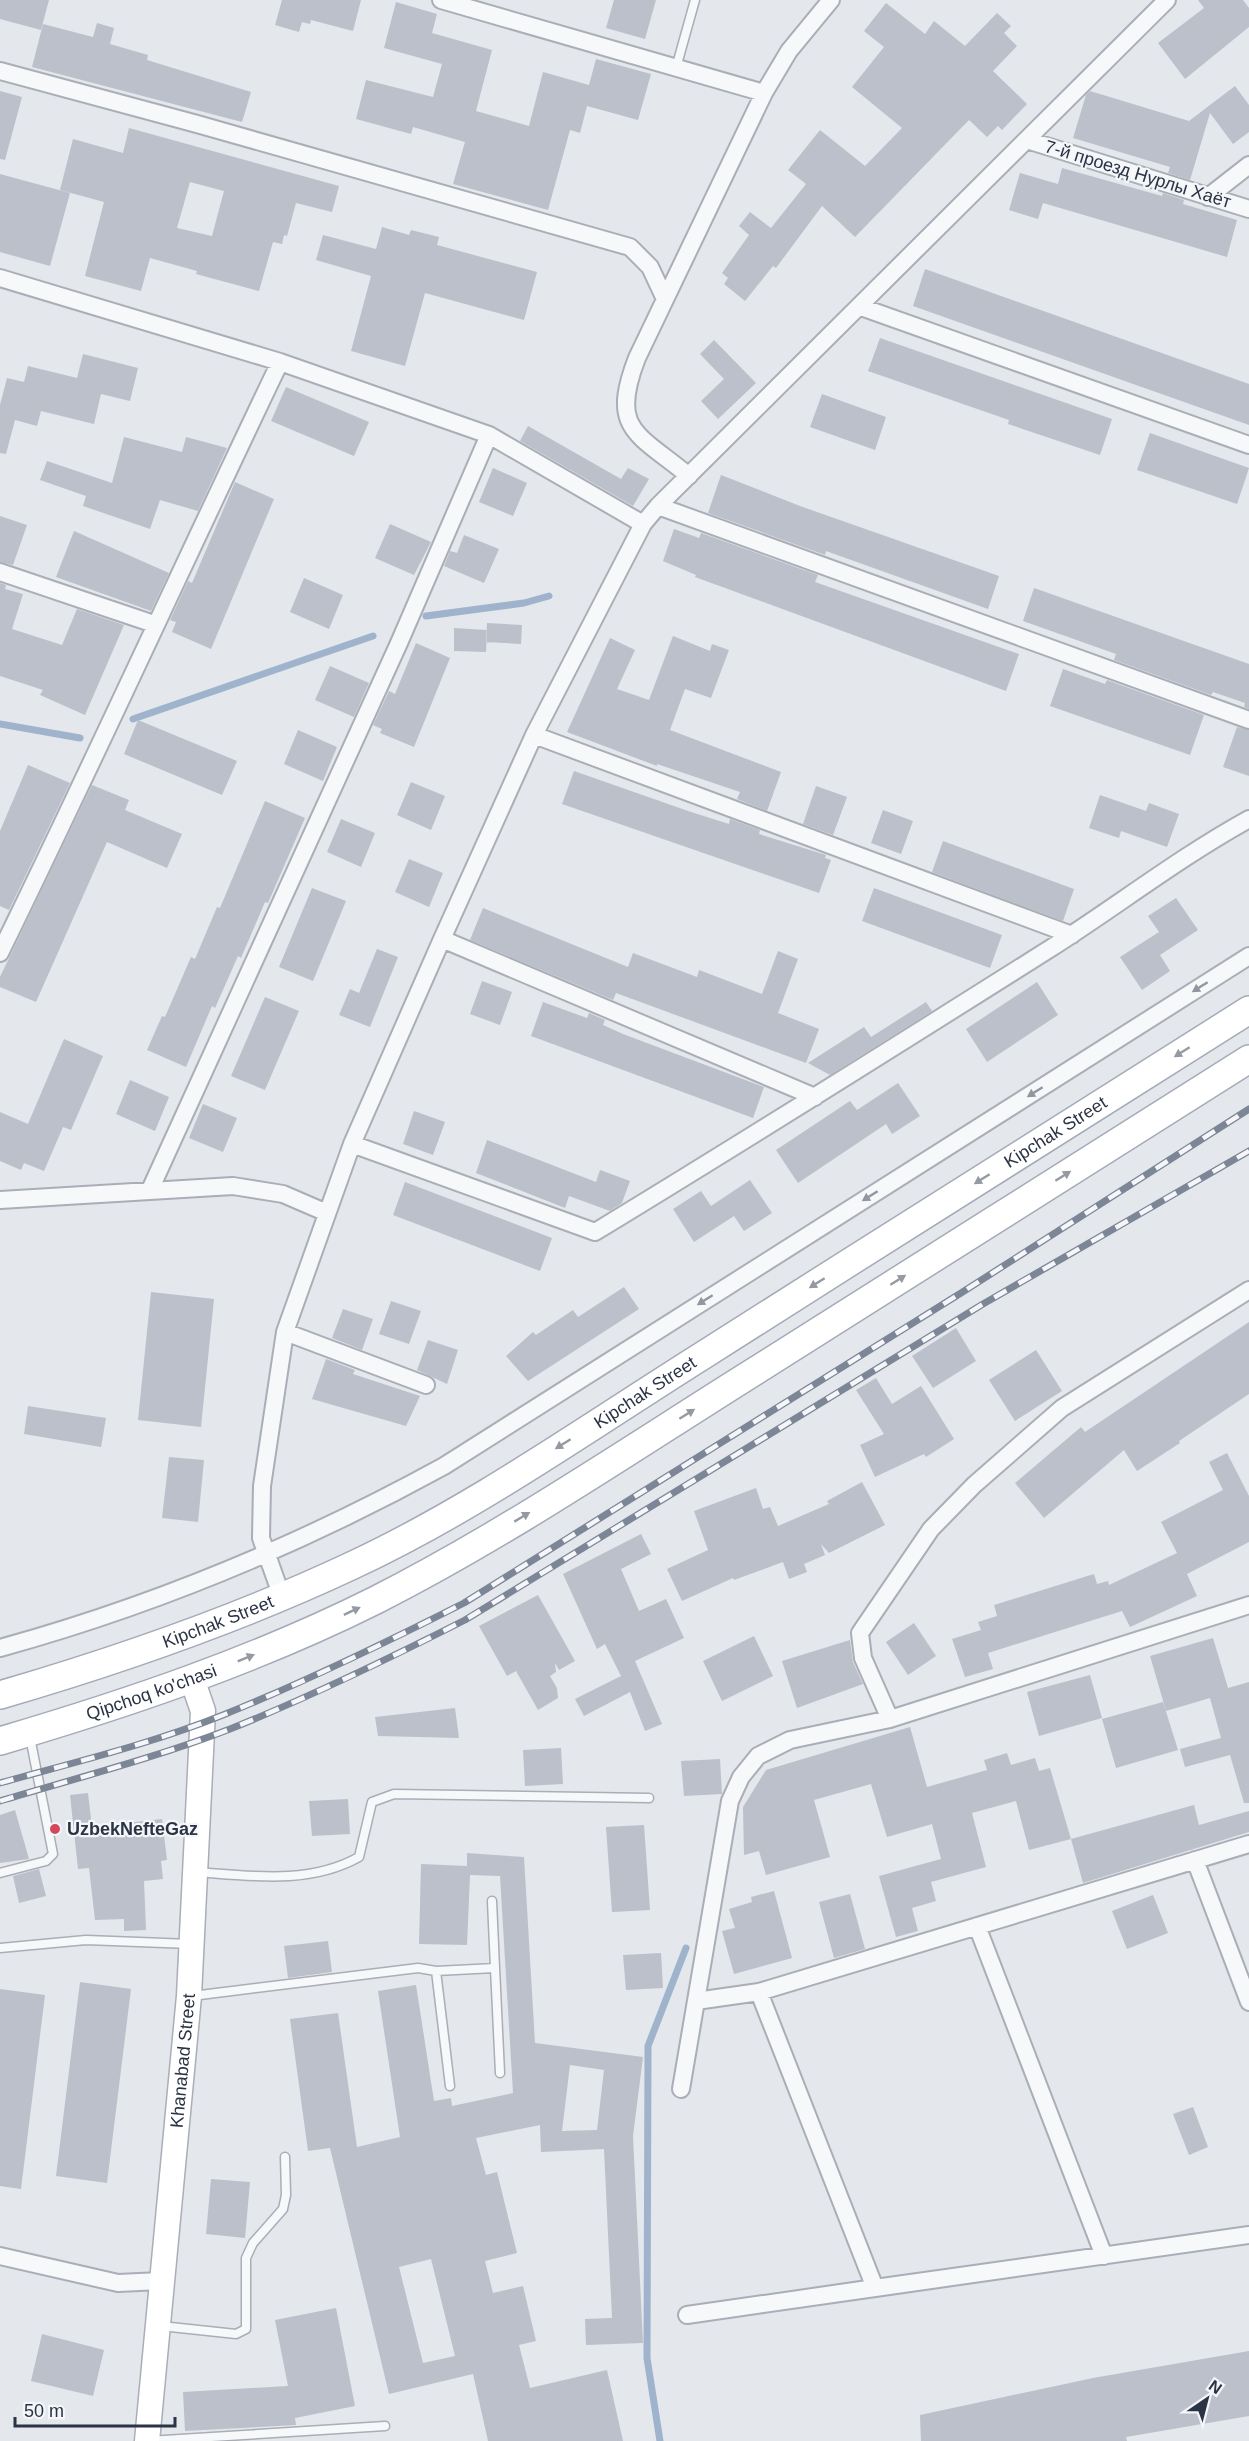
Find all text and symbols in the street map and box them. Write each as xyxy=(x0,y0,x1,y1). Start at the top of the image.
street label: 7-й проезд Нурлы Хаёт xyxy=(1042,136,1234,212)
one-way arrow xyxy=(1191,982,1208,993)
one-way arrow xyxy=(1174,1047,1190,1058)
one-way arrow xyxy=(1027,1086,1043,1097)
street label: Kipchak Street xyxy=(1001,1092,1110,1172)
one-way arrow xyxy=(1055,1171,1071,1182)
one-way arrow xyxy=(974,1173,990,1185)
one-way arrow xyxy=(862,1190,878,1201)
one-way arrow xyxy=(890,1275,906,1286)
one-way arrow xyxy=(809,1278,825,1289)
one-way arrow xyxy=(697,1295,713,1306)
street label: Kipchak Street xyxy=(590,1352,700,1433)
one-way arrow xyxy=(679,1408,696,1419)
one-way arrow xyxy=(555,1438,571,1449)
one-way arrow xyxy=(514,1511,530,1522)
street label: Kipchak Street xyxy=(160,1591,276,1652)
one-way arrow xyxy=(343,1607,360,1616)
one-way arrow xyxy=(237,1653,255,1663)
street label: Qipchoq ko'chasi xyxy=(84,1660,219,1724)
place label: UzbekNefteGaz xyxy=(67,1819,198,1839)
marker: UzbekNefteGaz xyxy=(48,1822,62,1836)
street label: Khanabad Street xyxy=(167,1993,199,2129)
north arrow xyxy=(1177,2369,1237,2429)
text: N xyxy=(1206,2377,1225,2397)
scale bar xyxy=(15,2390,176,2428)
text: 50 m xyxy=(24,2401,64,2421)

